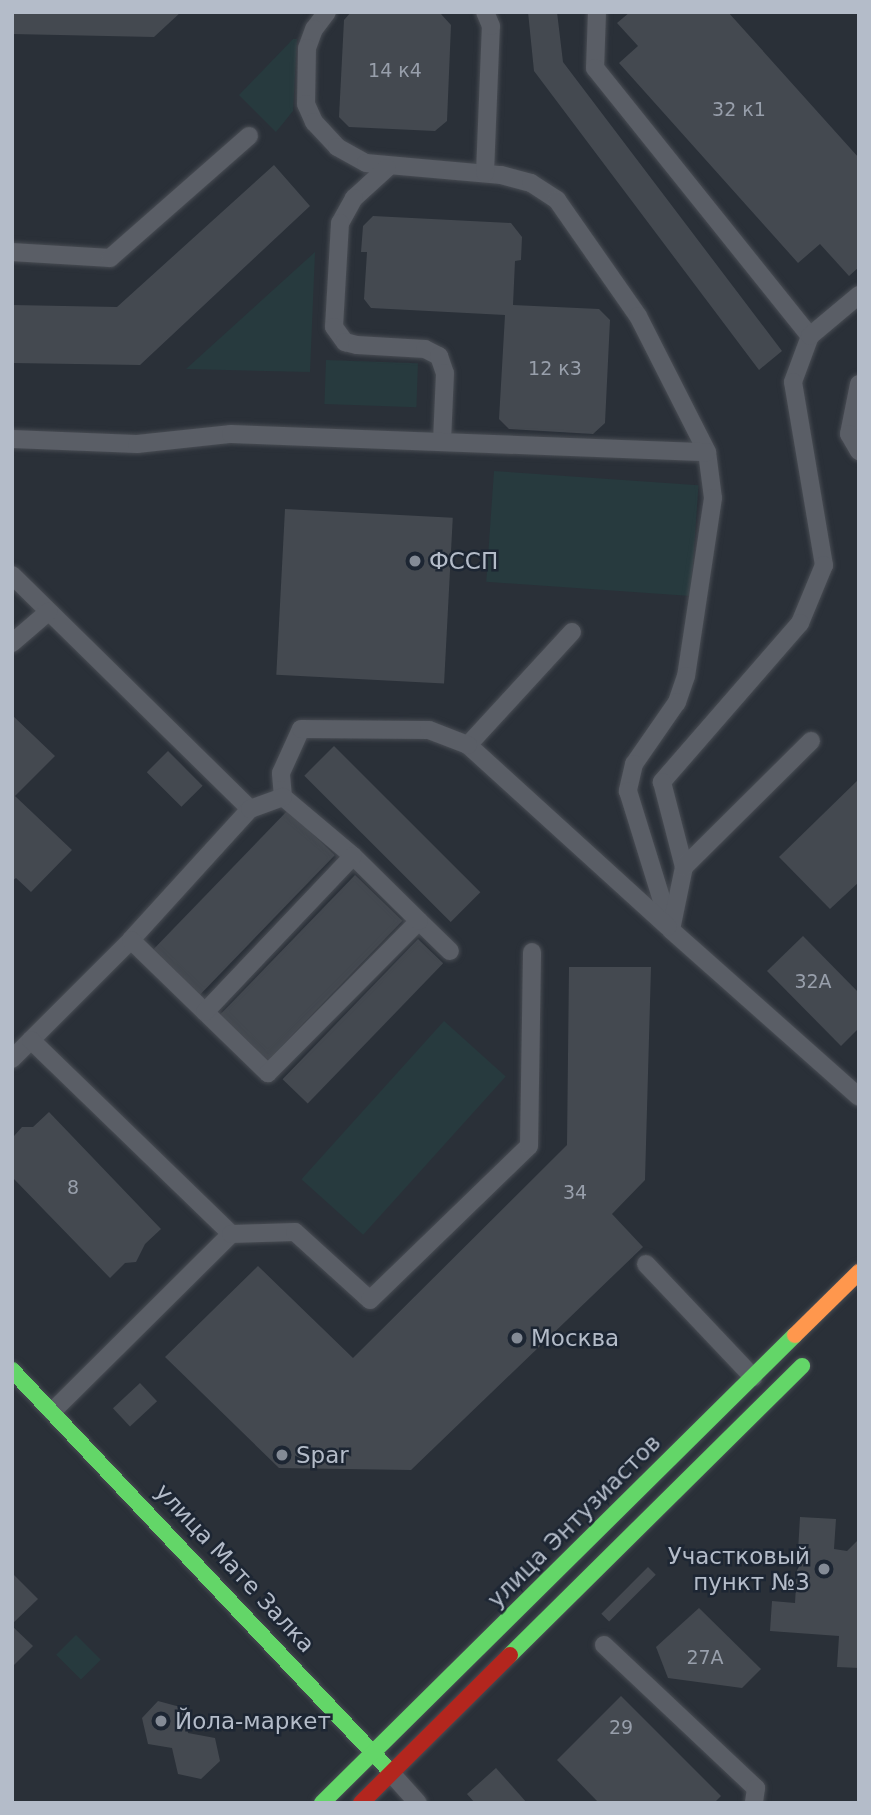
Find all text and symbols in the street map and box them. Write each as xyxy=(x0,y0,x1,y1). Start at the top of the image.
house number: 14 к4 xyxy=(368,60,422,82)
house number: 32 к1 xyxy=(712,99,766,121)
house number: 12 к3 xyxy=(528,358,582,380)
place label: ФССП xyxy=(429,547,498,575)
marker: ФССП xyxy=(407,553,423,569)
house number: 32А xyxy=(794,971,832,993)
house number: 8 xyxy=(67,1177,79,1199)
house number: 34 xyxy=(563,1182,587,1204)
place label: Москва xyxy=(531,1324,619,1352)
marker: Москва xyxy=(509,1330,525,1346)
street label: улица Энтузиастов xyxy=(482,1429,666,1613)
place label: Spar xyxy=(296,1441,349,1469)
marker: Spar xyxy=(274,1447,290,1463)
street label: улица Мате Залка xyxy=(150,1478,320,1658)
place label: Участковый пункт №3 xyxy=(668,1542,810,1596)
marker: Участковый пункт №3 xyxy=(816,1561,832,1577)
house number: 27А xyxy=(686,1647,724,1669)
place label: Йола-маркет xyxy=(175,1707,331,1735)
marker: Йола-маркет xyxy=(153,1713,169,1729)
house number: 29 xyxy=(609,1717,633,1739)

